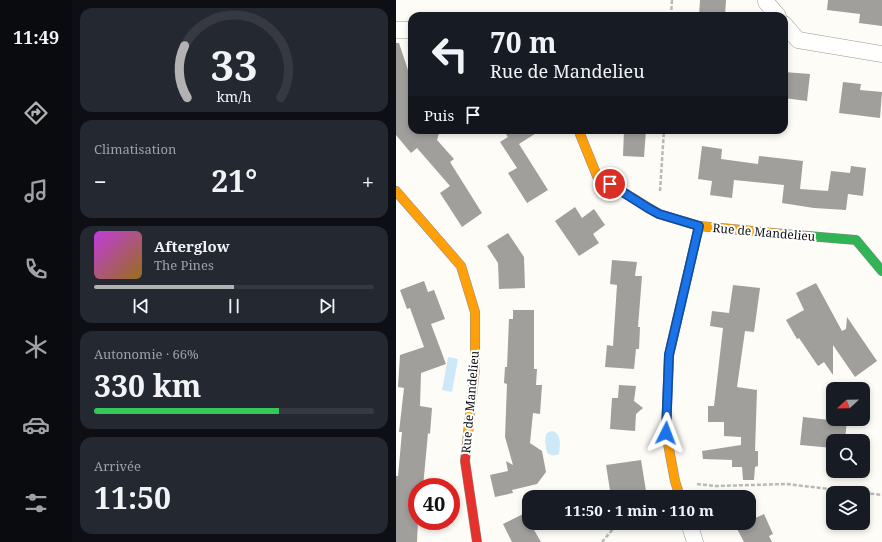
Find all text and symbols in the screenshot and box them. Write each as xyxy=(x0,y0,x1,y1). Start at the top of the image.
text: 70 m xyxy=(490,23,557,61)
text: 11:49 xyxy=(13,25,59,49)
icon: left xyxy=(424,28,476,80)
text: 33 xyxy=(210,37,258,93)
text: Rue de Mandelieu xyxy=(490,59,645,83)
text: km/h xyxy=(216,87,252,106)
icon: directions xyxy=(22,99,50,127)
icon: arrive xyxy=(462,104,484,126)
text: Puis xyxy=(424,105,454,125)
text: Climatisation xyxy=(94,140,176,158)
text: 21° xyxy=(211,160,257,201)
text: − xyxy=(94,166,107,196)
text: + xyxy=(362,166,374,196)
pin xyxy=(593,167,627,201)
icon: arrive xyxy=(599,173,621,195)
icon: music xyxy=(22,177,50,205)
street label: Rue de Mandelieu xyxy=(712,219,816,245)
text: Afterglow xyxy=(154,236,230,256)
icon: phone xyxy=(22,255,50,283)
text: The Pines xyxy=(154,256,214,274)
icon: previous xyxy=(130,295,152,317)
icon: pause xyxy=(223,295,245,317)
icon: next xyxy=(316,295,338,317)
icon: climate xyxy=(22,333,50,361)
text: Autonomie · 66% xyxy=(94,345,199,363)
street label: Rue de Mandelieu xyxy=(457,350,483,454)
text: 330 km xyxy=(94,365,201,406)
north arrow xyxy=(826,382,870,426)
map controls xyxy=(826,382,870,530)
icon: car xyxy=(22,411,50,439)
position arrow xyxy=(645,412,687,454)
button: search xyxy=(826,434,870,478)
text: Arrivée xyxy=(94,457,141,475)
text: 11:50 xyxy=(94,477,171,518)
speed limit sign: 40 xyxy=(408,478,460,530)
button: layers xyxy=(826,486,870,530)
icon: filters xyxy=(22,489,50,517)
text: 11:50 · 1 min · 110 m xyxy=(564,500,714,520)

